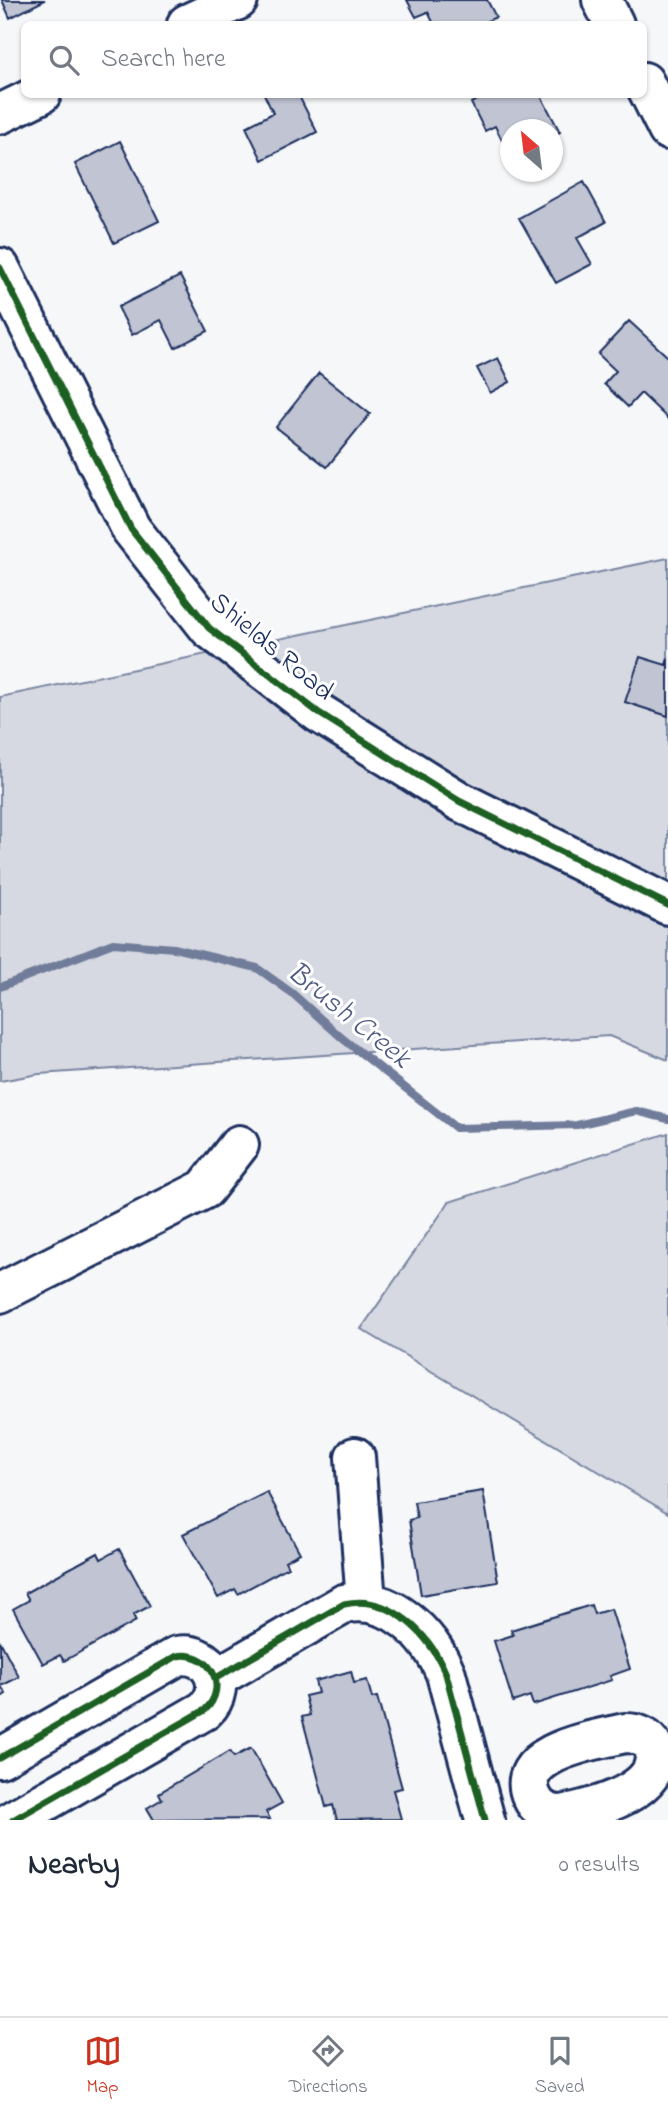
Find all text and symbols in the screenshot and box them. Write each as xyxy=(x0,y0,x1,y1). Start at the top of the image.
search box xyxy=(21,21,647,98)
icon: search xyxy=(45,41,83,79)
text: Search here xyxy=(101,41,226,79)
north arrow xyxy=(500,119,563,182)
street label: Shields Road xyxy=(200,583,342,712)
water label: Brush Creek xyxy=(276,952,421,1082)
text: Nearby xyxy=(28,1844,120,1888)
text: 0 results xyxy=(559,1849,640,1882)
tab: Map xyxy=(84,2032,122,2101)
tab: Directions xyxy=(289,2032,368,2101)
tab: Saved xyxy=(535,2032,584,2101)

